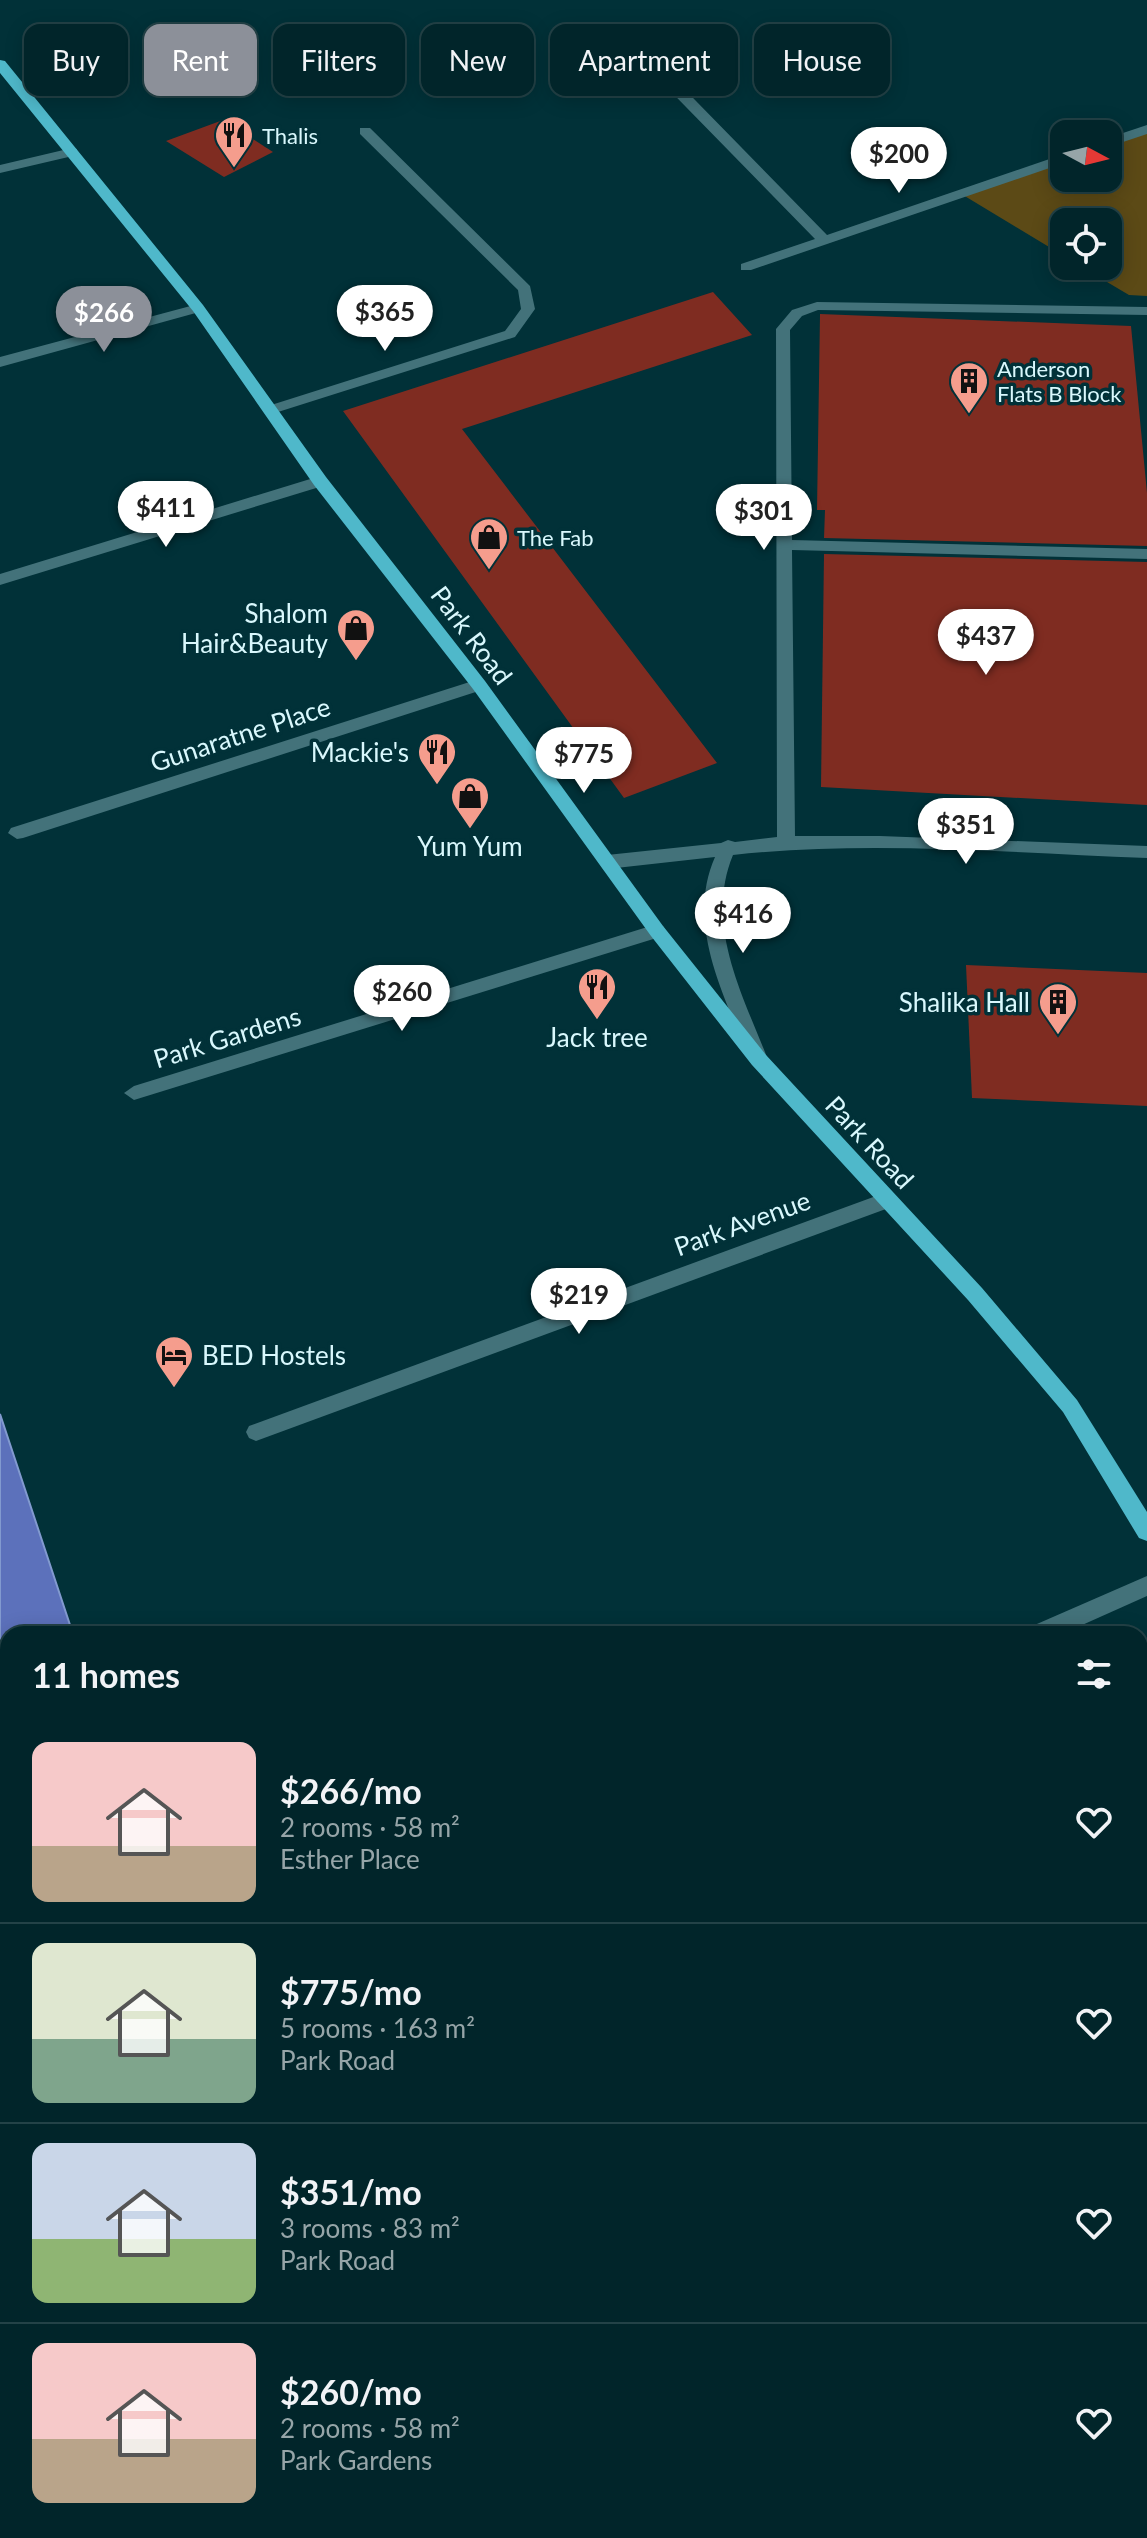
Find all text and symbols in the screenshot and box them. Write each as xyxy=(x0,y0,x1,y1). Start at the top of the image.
chip: Buy xyxy=(24,24,128,96)
chip: Rent xyxy=(144,24,257,96)
chip: Filters xyxy=(273,24,405,96)
chip: New xyxy=(421,24,534,96)
chip: Apartment xyxy=(550,24,738,96)
chip: House xyxy=(754,24,890,96)
restaurant icon: Thalis xyxy=(213,114,255,169)
north arrow xyxy=(1050,120,1122,192)
map controls xyxy=(1050,120,1122,280)
place label: Thalis xyxy=(262,122,318,149)
pin: $200 xyxy=(852,127,946,195)
text: $200 xyxy=(869,137,929,169)
button: locate xyxy=(1050,208,1122,280)
pin: $365 xyxy=(338,285,432,353)
pin: $266 xyxy=(57,286,151,354)
text: $365 xyxy=(355,295,415,327)
text: $266 xyxy=(74,296,134,328)
place label: Anderson Flats B Block xyxy=(997,355,1122,407)
building icon: Anderson Flats B Block xyxy=(948,360,990,415)
pin: $411 xyxy=(119,481,213,549)
pin: $301 xyxy=(717,484,811,552)
text: $411 xyxy=(136,491,196,523)
text: $301 xyxy=(734,494,794,526)
shop icon: The Fab xyxy=(468,516,510,571)
place label: The Fab xyxy=(517,524,593,551)
street label: Park Road xyxy=(425,579,519,691)
place label: Shalom Hair&Beauty xyxy=(181,597,329,659)
shop icon: Shalom Hair&Beauty xyxy=(335,607,377,662)
pin: $437 xyxy=(939,609,1033,677)
text: $437 xyxy=(956,619,1016,651)
street label: Gunaratne Place xyxy=(146,690,334,778)
pin: $775 xyxy=(537,727,631,795)
restaurant icon: Mackie's xyxy=(416,731,458,786)
place label: Mackie's xyxy=(311,736,409,768)
text: $775 xyxy=(554,737,614,769)
shop icon: Yum Yum xyxy=(449,775,491,830)
pin: $351 xyxy=(919,798,1013,866)
text: $351 xyxy=(936,808,996,840)
place label: Yum Yum xyxy=(417,830,523,862)
pin: $416 xyxy=(696,887,790,955)
text: $416 xyxy=(713,897,773,929)
pin: $260 xyxy=(355,965,449,1033)
restaurant icon: Jack tree xyxy=(576,966,618,1021)
text: $260 xyxy=(372,975,432,1007)
building icon: Shalika Hall xyxy=(1037,981,1079,1036)
place label: Shalika Hall xyxy=(899,986,1030,1018)
street label: Park Gardens xyxy=(150,999,304,1075)
place label: Jack tree xyxy=(546,1021,648,1053)
street label: Park Road xyxy=(819,1089,921,1195)
street label: Park Avenue xyxy=(670,1184,814,1262)
pin: $219 xyxy=(532,1268,626,1336)
text: $219 xyxy=(549,1278,609,1310)
hotel icon: BED Hostels xyxy=(153,1334,195,1389)
place label: BED Hostels xyxy=(202,1339,346,1371)
icon: filters xyxy=(1072,1652,1116,1696)
text: 11 homes xyxy=(32,1654,180,1695)
text: $266/mo xyxy=(280,1770,422,1811)
icon: home xyxy=(96,1774,192,1870)
icon: heart xyxy=(1072,1800,1116,1844)
text: 2 rooms · 58 m² xyxy=(280,1811,460,1843)
text: Esther Place xyxy=(280,1843,420,1875)
text: $775/mo xyxy=(280,1971,422,2012)
icon: home xyxy=(96,1975,192,2071)
icon: heart xyxy=(1072,2001,1116,2045)
text: 5 rooms · 163 m² xyxy=(280,2012,475,2044)
text: Park Road xyxy=(280,2044,395,2076)
text: $351/mo xyxy=(280,2171,422,2212)
icon: home xyxy=(96,2175,192,2271)
icon: heart xyxy=(1072,2201,1116,2245)
text: 3 rooms · 83 m² xyxy=(280,2212,460,2244)
text: Park Road xyxy=(280,2244,395,2276)
text: $260/mo xyxy=(280,2371,422,2412)
icon: home xyxy=(96,2375,192,2471)
icon: heart xyxy=(1072,2401,1116,2445)
text: 2 rooms · 58 m² xyxy=(280,2412,460,2444)
text: Park Gardens xyxy=(280,2444,432,2476)

